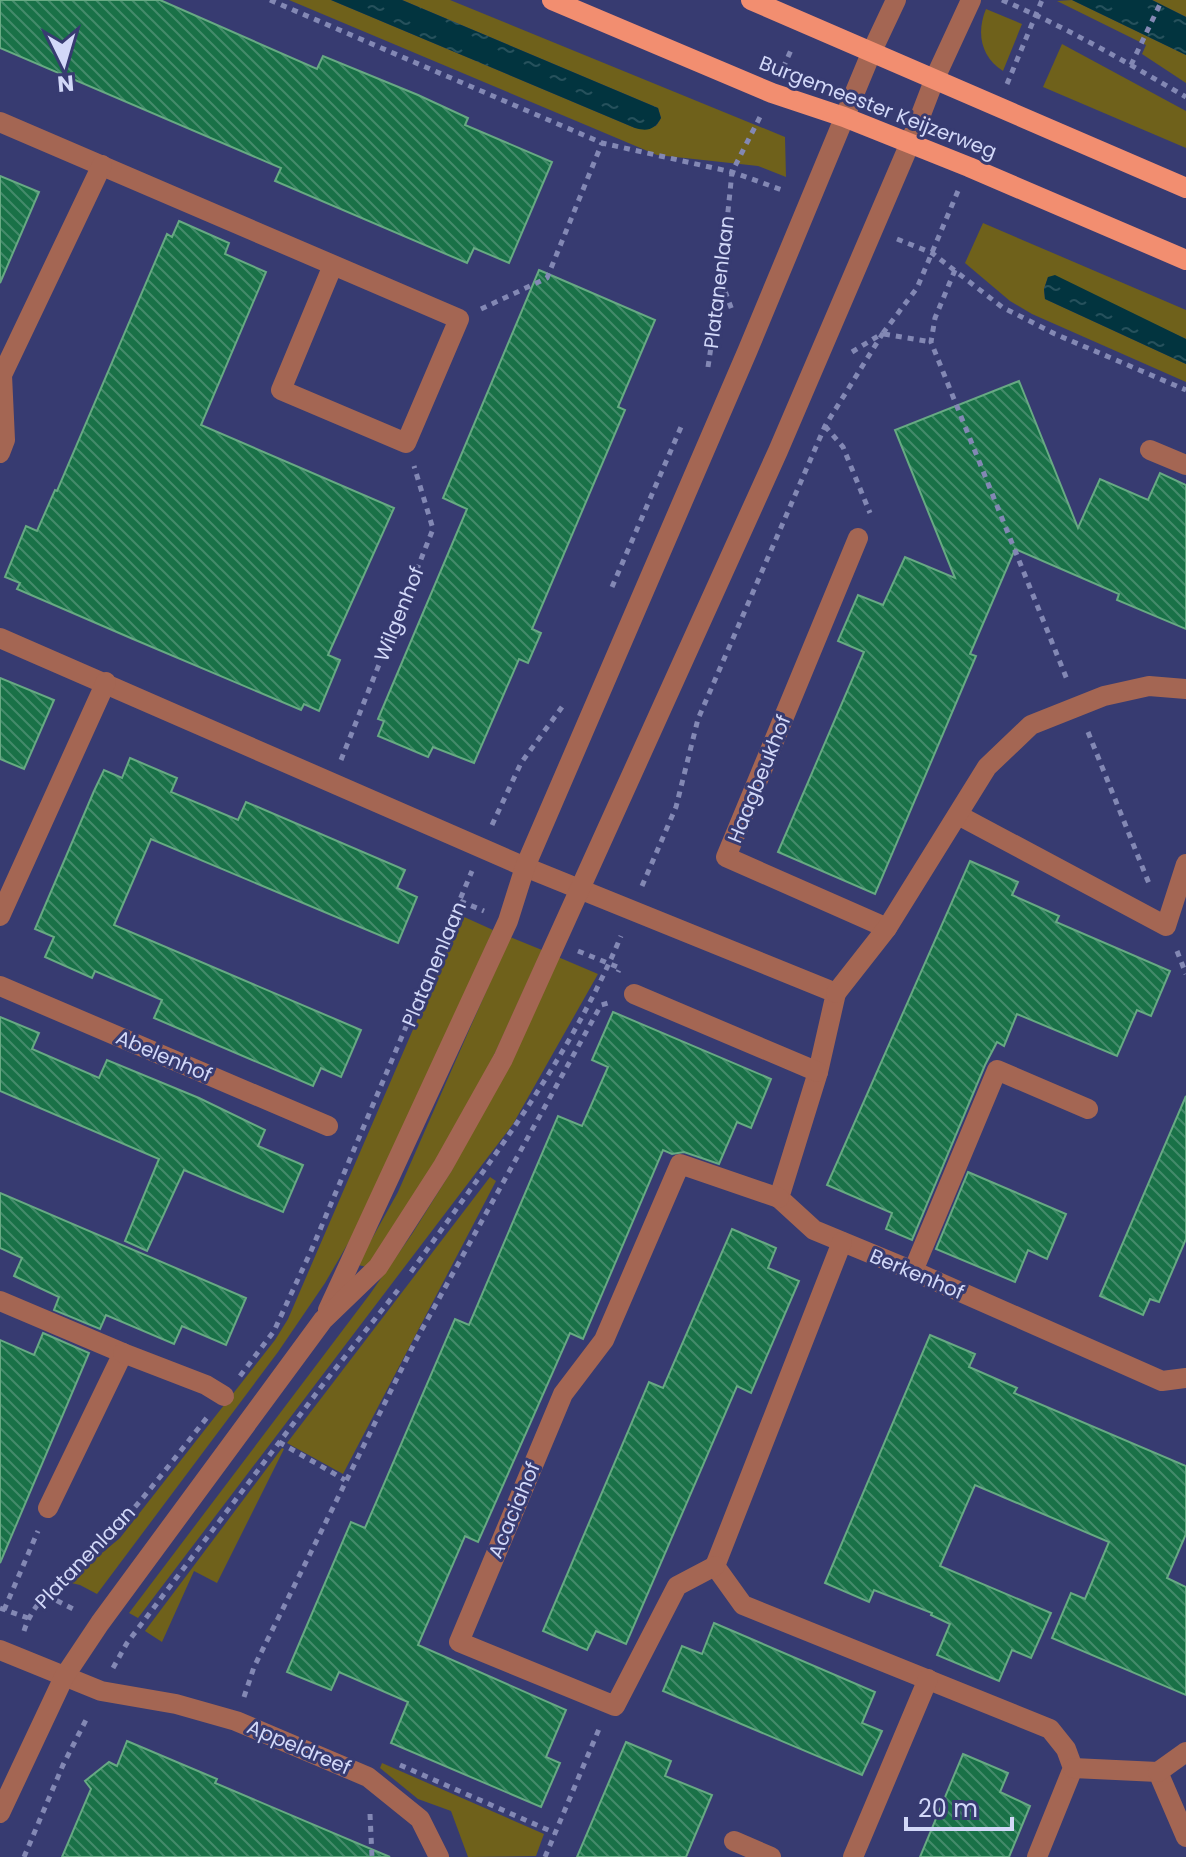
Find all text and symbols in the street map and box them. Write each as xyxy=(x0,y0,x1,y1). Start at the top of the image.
north arrow xyxy=(24,24,104,104)
street label: Burgemeester Keijzerweg xyxy=(755,49,1001,165)
text: N xyxy=(56,67,75,100)
street label: Platanenlaan xyxy=(697,214,741,350)
street label: Wilgenhof xyxy=(367,562,431,666)
street label: Haagbeukhof xyxy=(721,711,797,847)
street label: Platanenlaan xyxy=(395,897,473,1031)
street label: Abelenhof xyxy=(112,1023,216,1089)
street label: Berkenhof xyxy=(866,1242,968,1306)
street label: Acaciahof xyxy=(481,1458,547,1562)
street label: Platanenlaan xyxy=(29,1499,141,1615)
street label: Appeldreef xyxy=(243,1713,355,1781)
scale bar xyxy=(906,1781,1012,1831)
text: 20 m xyxy=(918,1792,978,1825)

